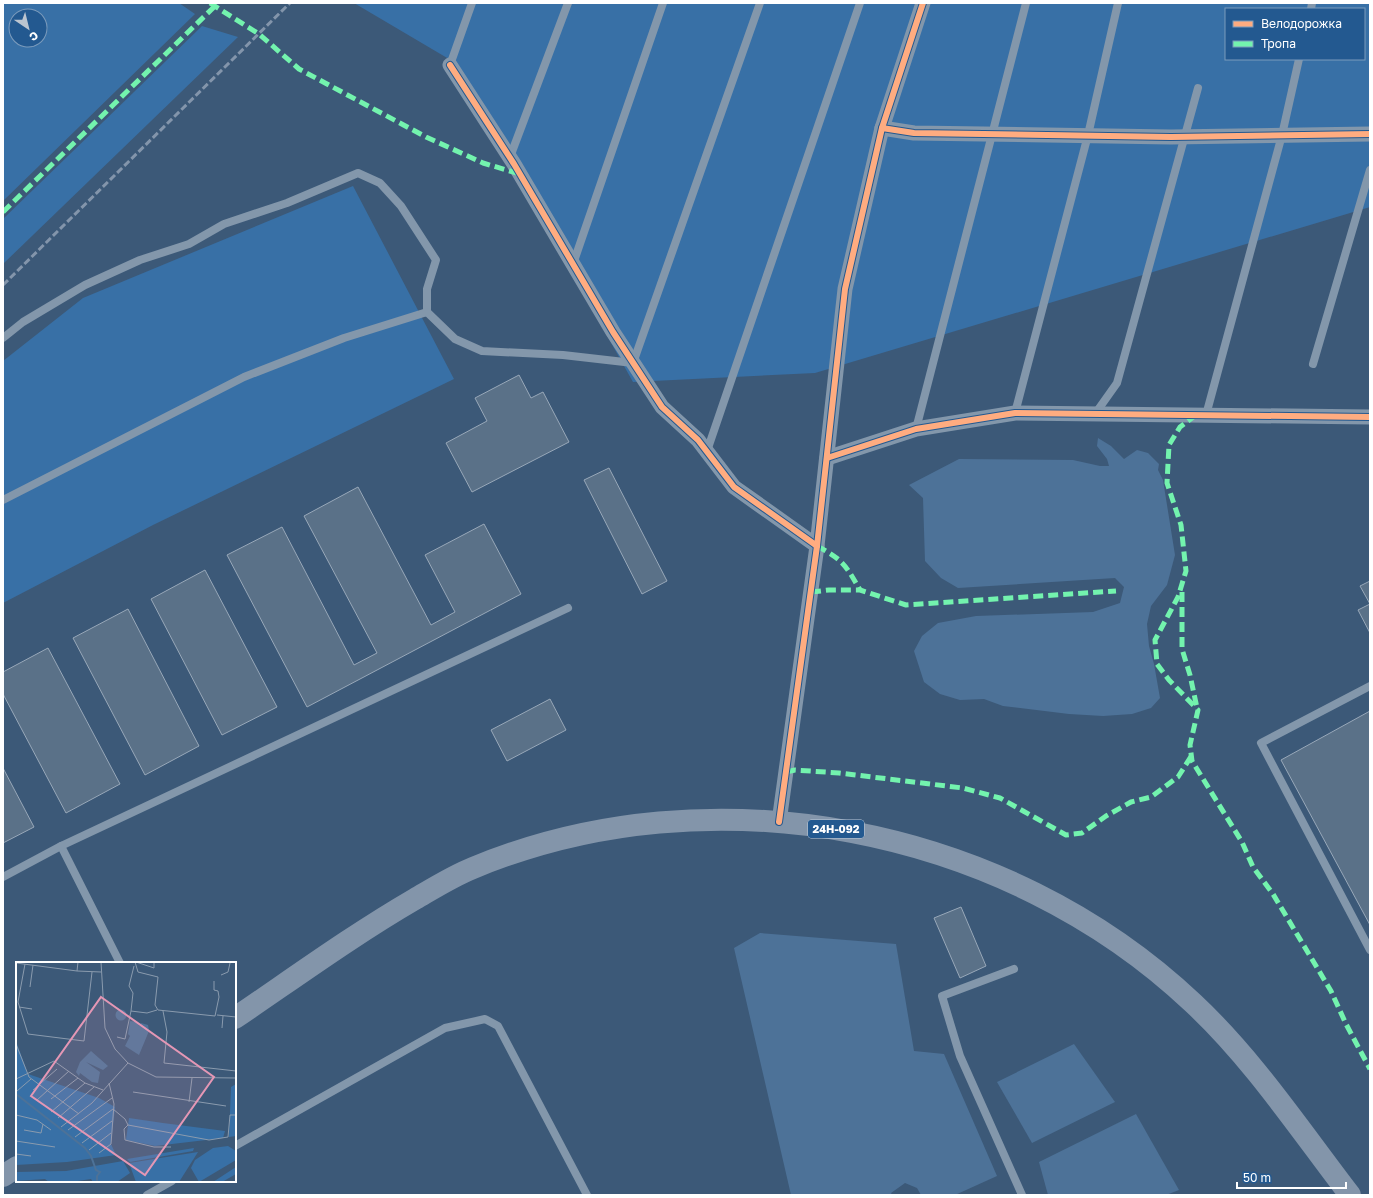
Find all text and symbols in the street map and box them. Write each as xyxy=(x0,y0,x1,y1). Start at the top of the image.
north arrow xyxy=(8,8,48,48)
legend xyxy=(1225,8,1365,60)
text: Велодорожка xyxy=(1261,16,1342,31)
text: С xyxy=(27,29,41,44)
text: Тропа xyxy=(1261,36,1296,51)
road number: 24Н-092 xyxy=(808,820,864,838)
inset map xyxy=(16,962,236,1182)
scale bar xyxy=(1237,1164,1346,1190)
text: 50 m xyxy=(1243,1170,1271,1185)

